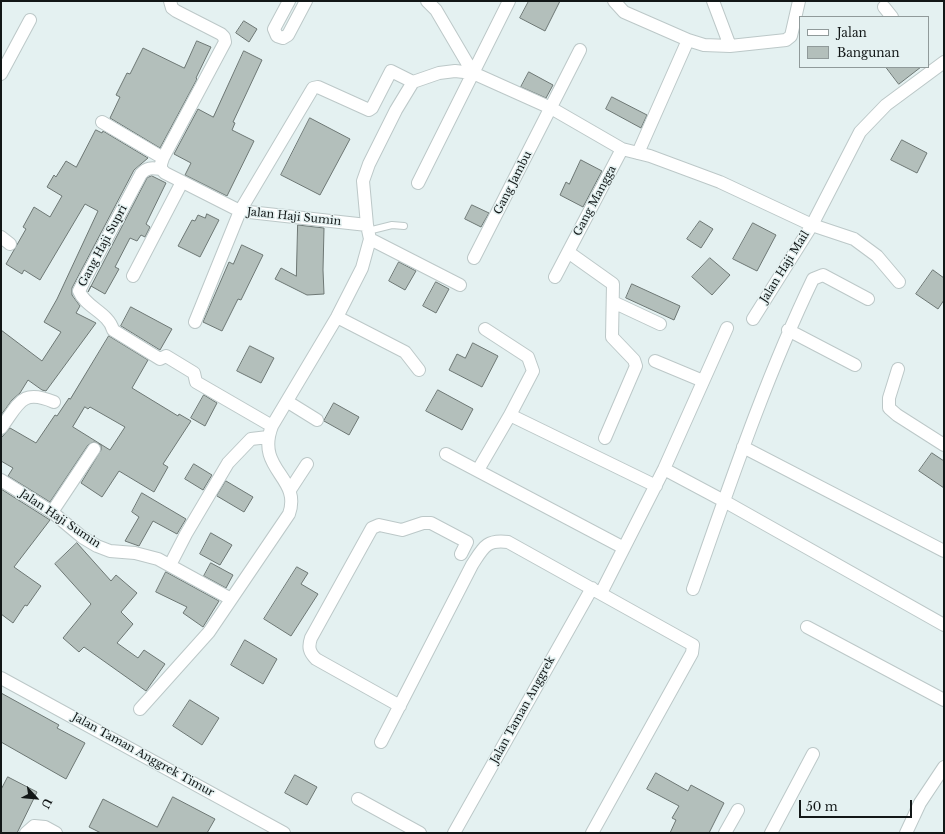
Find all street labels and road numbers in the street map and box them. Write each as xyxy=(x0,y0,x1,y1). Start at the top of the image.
street label: Gang Jambu xyxy=(491,149,535,217)
street label: Gang Mangga xyxy=(571,164,619,238)
street label: Gang Haji Supri xyxy=(76,203,130,289)
street label: Jalan Haji Sumin xyxy=(246,205,342,229)
street label: Jalan Haji Mail xyxy=(758,229,812,305)
street label: Jalan Haji Sumin xyxy=(17,487,103,551)
street label: Jalan Taman Anggrek xyxy=(488,654,558,766)
street label: Jalan Taman Anggrek Timur xyxy=(70,710,216,800)

